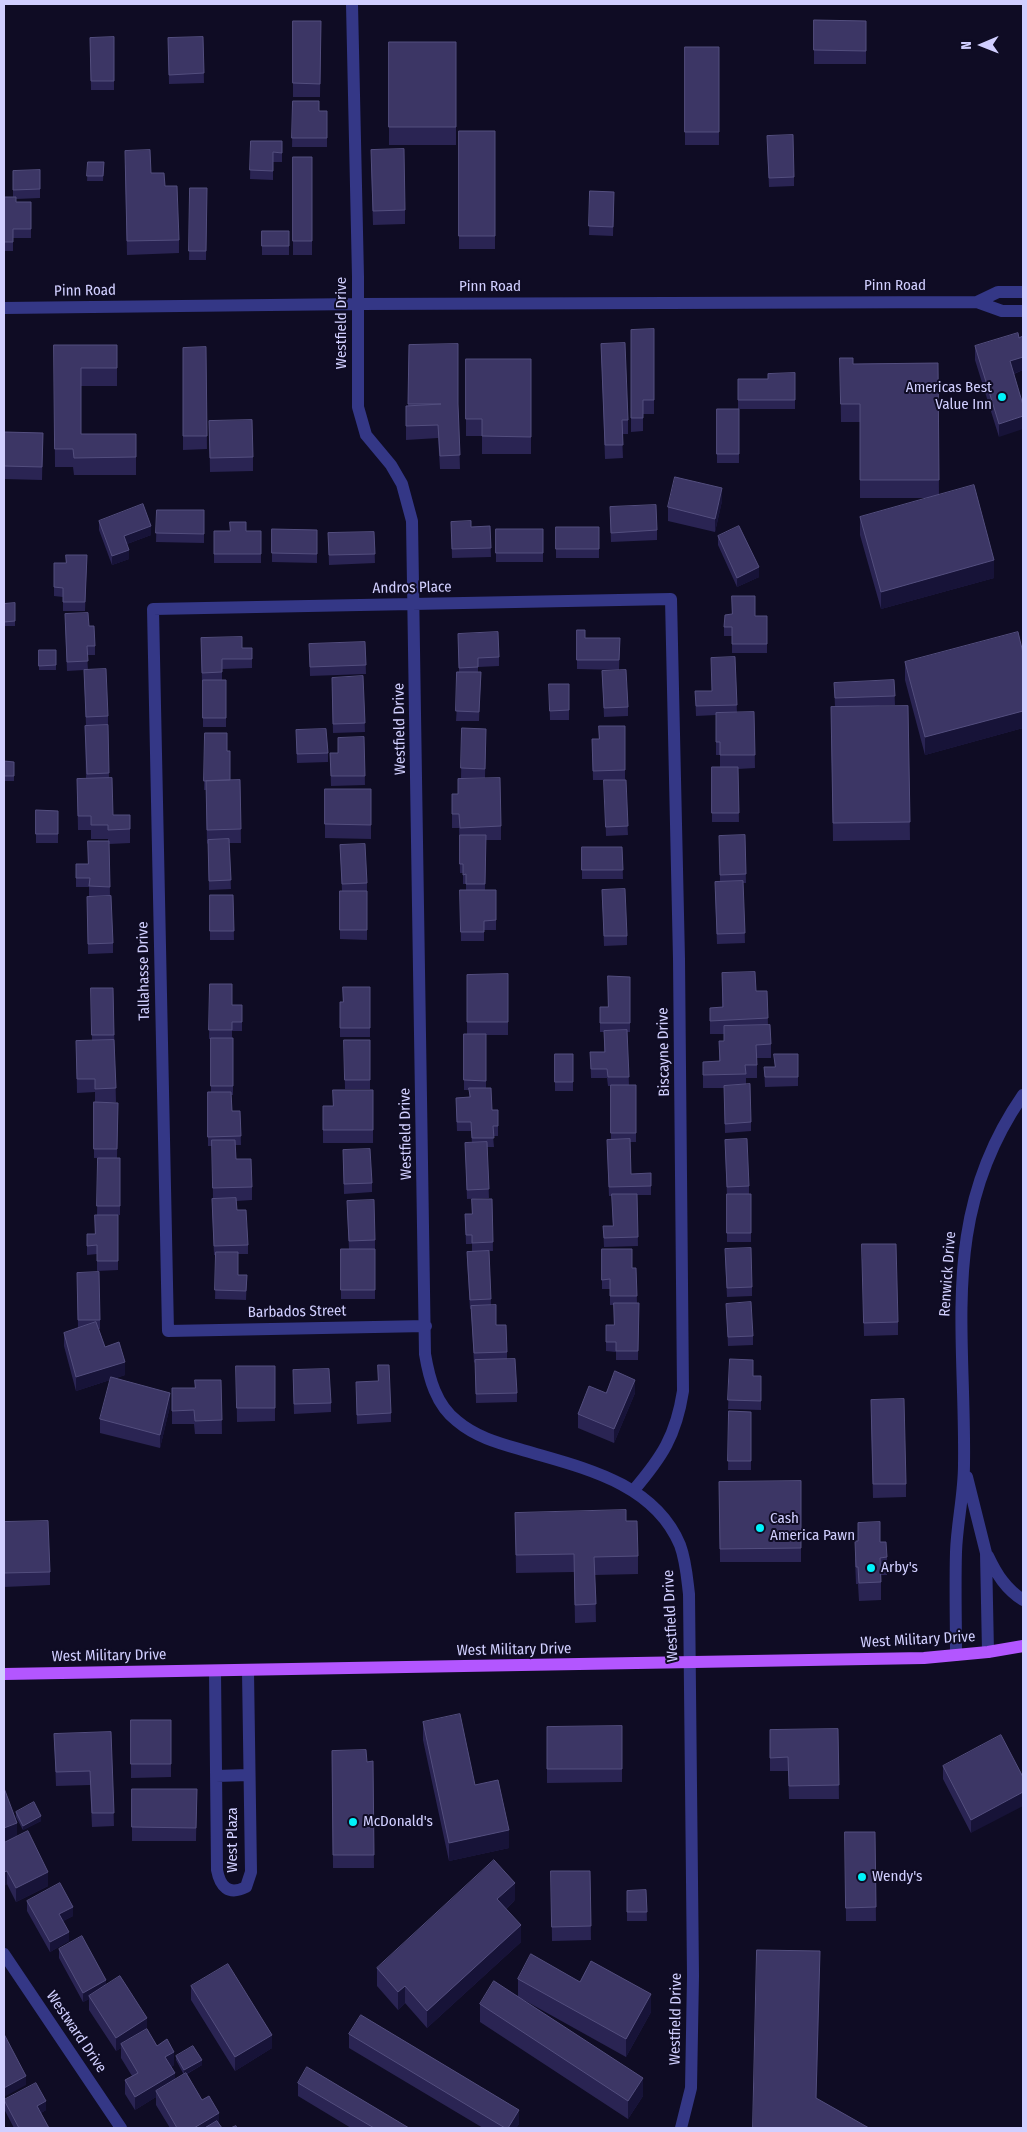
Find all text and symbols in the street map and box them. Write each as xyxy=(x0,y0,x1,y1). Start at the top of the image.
north arrow xyxy=(957,20,1007,70)
text: N xyxy=(958,41,975,50)
street label: Westfield Drive xyxy=(333,277,351,369)
street label: Pinn Road xyxy=(864,277,926,295)
street label: Pinn Road xyxy=(459,278,521,296)
street label: Pinn Road xyxy=(54,281,116,301)
place label: Americas Best Value Inn xyxy=(906,379,992,414)
marker: Americas Best Value Inn xyxy=(996,391,1008,403)
street label: Andros Place xyxy=(372,578,452,598)
street label: Westfield Drive xyxy=(390,683,410,775)
street label: Tallahasse Drive xyxy=(134,921,154,1021)
street label: Biscayne Drive xyxy=(654,1007,674,1097)
street label: Westfield Drive xyxy=(396,1088,416,1180)
street label: Renwick Drive xyxy=(936,1231,960,1317)
street label: Barbados Street xyxy=(247,1302,347,1322)
place label: Cash America Pawn xyxy=(770,1510,855,1545)
marker: Cash America Pawn xyxy=(754,1522,766,1534)
place label: Arby's xyxy=(881,1559,918,1577)
marker: Arby's xyxy=(865,1562,877,1574)
street label: Westfield Drive xyxy=(660,1569,682,1663)
street label: West Military Drive xyxy=(860,1628,976,1652)
street label: West Military Drive xyxy=(456,1640,572,1660)
street label: West Military Drive xyxy=(51,1646,167,1666)
street label: West Plaza xyxy=(224,1807,242,1873)
place label: McDonald's xyxy=(363,1813,433,1831)
marker: McDonald's xyxy=(347,1816,359,1828)
place label: Wendy's xyxy=(872,1868,922,1886)
marker: Wendy's xyxy=(856,1871,868,1883)
street label: Westfield Drive xyxy=(666,1973,686,2065)
street label: Westward Drive xyxy=(42,1988,110,2076)

